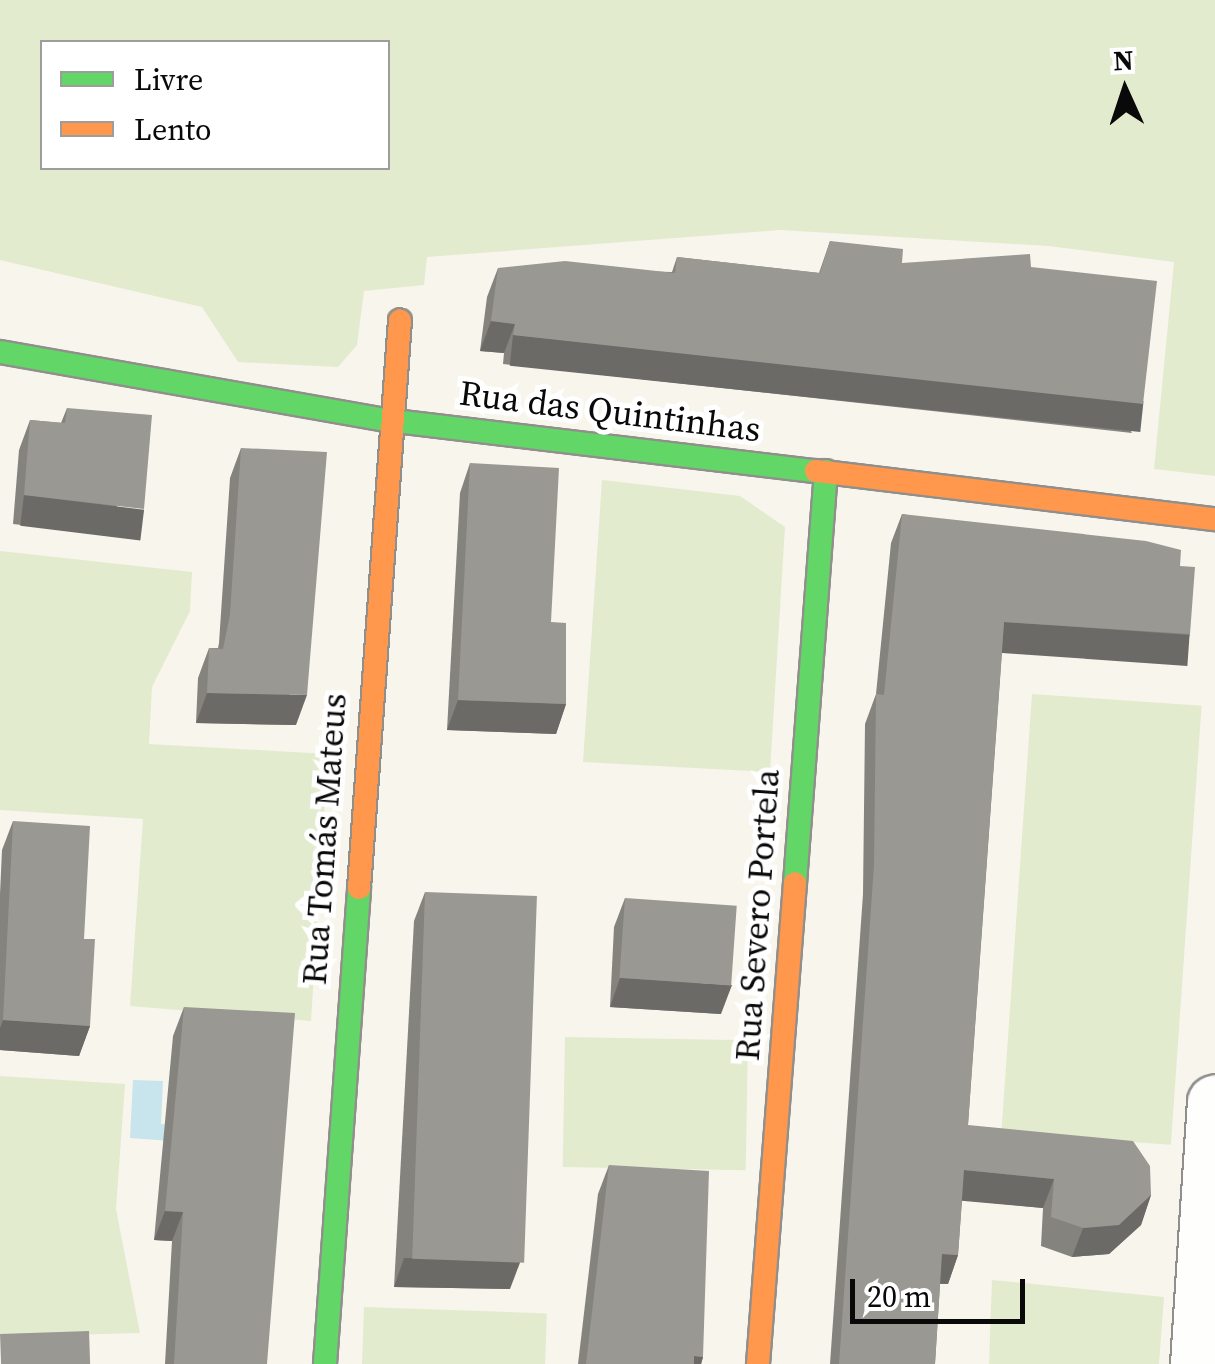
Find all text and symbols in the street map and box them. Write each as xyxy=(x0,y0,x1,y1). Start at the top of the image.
legend xyxy=(40,40,390,170)
north arrow xyxy=(1075,40,1175,140)
text: N xyxy=(1112,41,1135,80)
text: Livre xyxy=(134,59,203,100)
text: Lento xyxy=(134,109,211,150)
street label: Rua das Quintinhas xyxy=(457,372,763,450)
street label: Rua Tomás Mateus xyxy=(293,691,355,987)
street label: Rua Severo Portela xyxy=(726,768,788,1062)
scale bar xyxy=(855,1259,1030,1321)
text: 20 m xyxy=(867,1276,931,1317)

